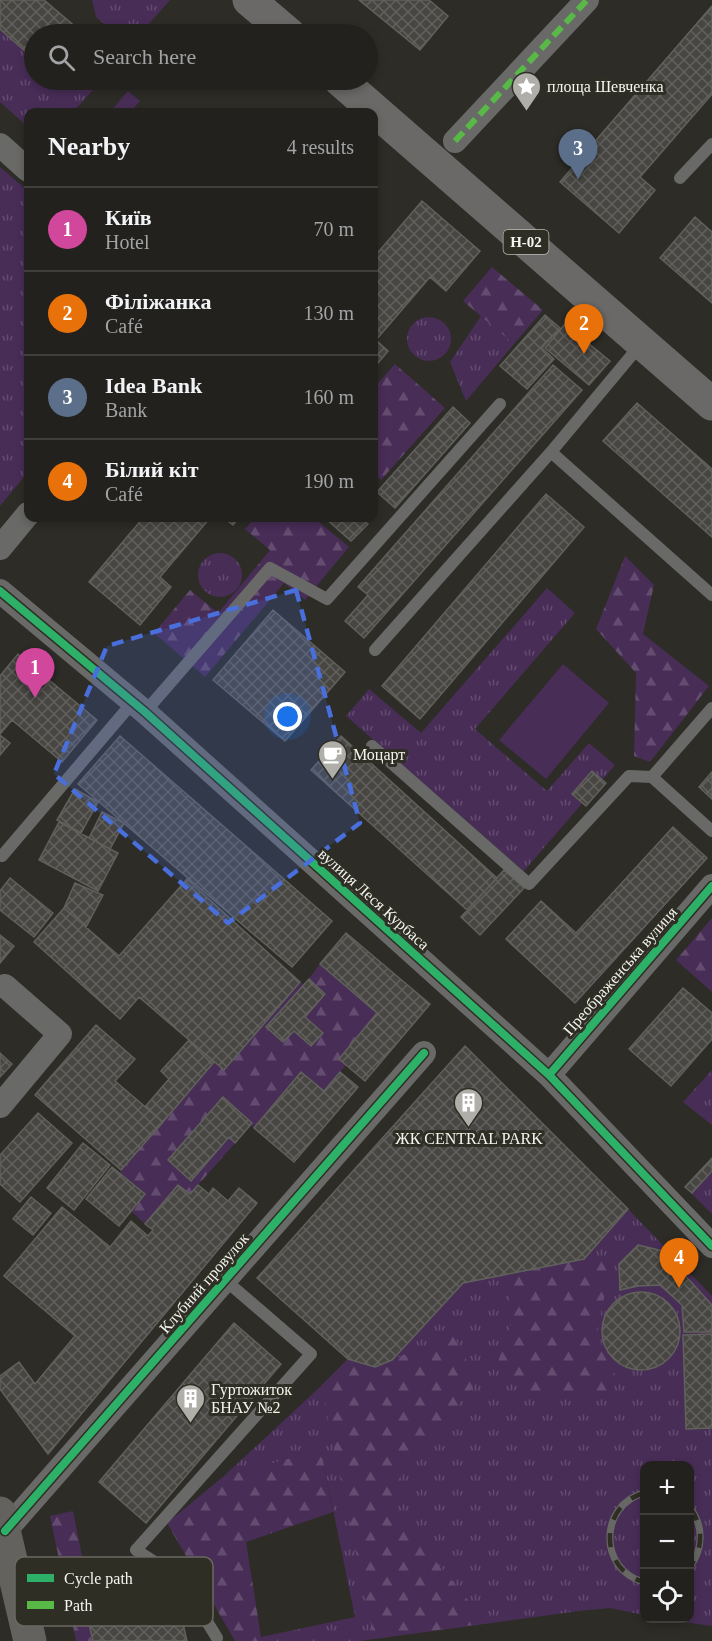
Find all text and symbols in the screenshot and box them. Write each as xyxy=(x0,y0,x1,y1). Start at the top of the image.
search box xyxy=(24,24,378,90)
icon: search xyxy=(45,41,78,74)
text: Search here xyxy=(93,44,196,69)
place icon: площа Шевченка xyxy=(510,70,542,112)
place label: площа Шевченка xyxy=(547,78,664,96)
pin: 3 xyxy=(558,130,598,179)
text: Nearby xyxy=(48,132,130,161)
text: 4 results xyxy=(287,136,354,158)
text: Київ xyxy=(105,205,152,230)
text: 1 xyxy=(63,218,73,240)
text: 70 m xyxy=(313,218,354,240)
road number: Н-02 xyxy=(504,230,548,254)
text: Hotel xyxy=(105,231,149,253)
text: Філіжанка xyxy=(105,289,211,314)
text: 2 xyxy=(63,302,73,324)
text: 130 m xyxy=(303,302,354,324)
pin: 2 xyxy=(564,304,604,354)
text: Café xyxy=(105,315,143,337)
text: Idea Bank xyxy=(105,373,202,398)
text: 3 xyxy=(63,386,73,408)
text: 160 m xyxy=(303,386,354,408)
text: Bank xyxy=(105,399,147,421)
text: Білий кіт xyxy=(105,457,198,482)
text: 4 xyxy=(63,470,73,492)
text: 190 m xyxy=(303,470,354,492)
text: Café xyxy=(105,483,143,505)
pin: 1 xyxy=(15,648,54,698)
your location xyxy=(273,702,302,731)
cafe icon: Моцарт xyxy=(316,738,348,780)
place label: Моцарт xyxy=(353,746,405,764)
street label: вулиця Леся Курбаса xyxy=(315,845,433,954)
street label: Преображенська вулиця xyxy=(560,903,681,1039)
building icon: ЖК CENTRAL PARK xyxy=(453,1086,485,1128)
place label: ЖК CENTRAL PARK xyxy=(395,1130,543,1147)
street label: Клубний провулок xyxy=(156,1229,253,1337)
pin: 4 xyxy=(660,1238,698,1288)
place label: Гуртожиток БНАУ №2 xyxy=(211,1381,292,1416)
building icon: Гуртожиток БНАУ №2 xyxy=(174,1382,206,1424)
map controls xyxy=(640,1461,694,1623)
button: + xyxy=(640,1461,694,1515)
button: − xyxy=(640,1515,694,1569)
legend xyxy=(15,1557,213,1626)
button: locate xyxy=(640,1569,694,1623)
text: Cycle path xyxy=(64,1570,133,1588)
text: Path xyxy=(64,1597,92,1614)

